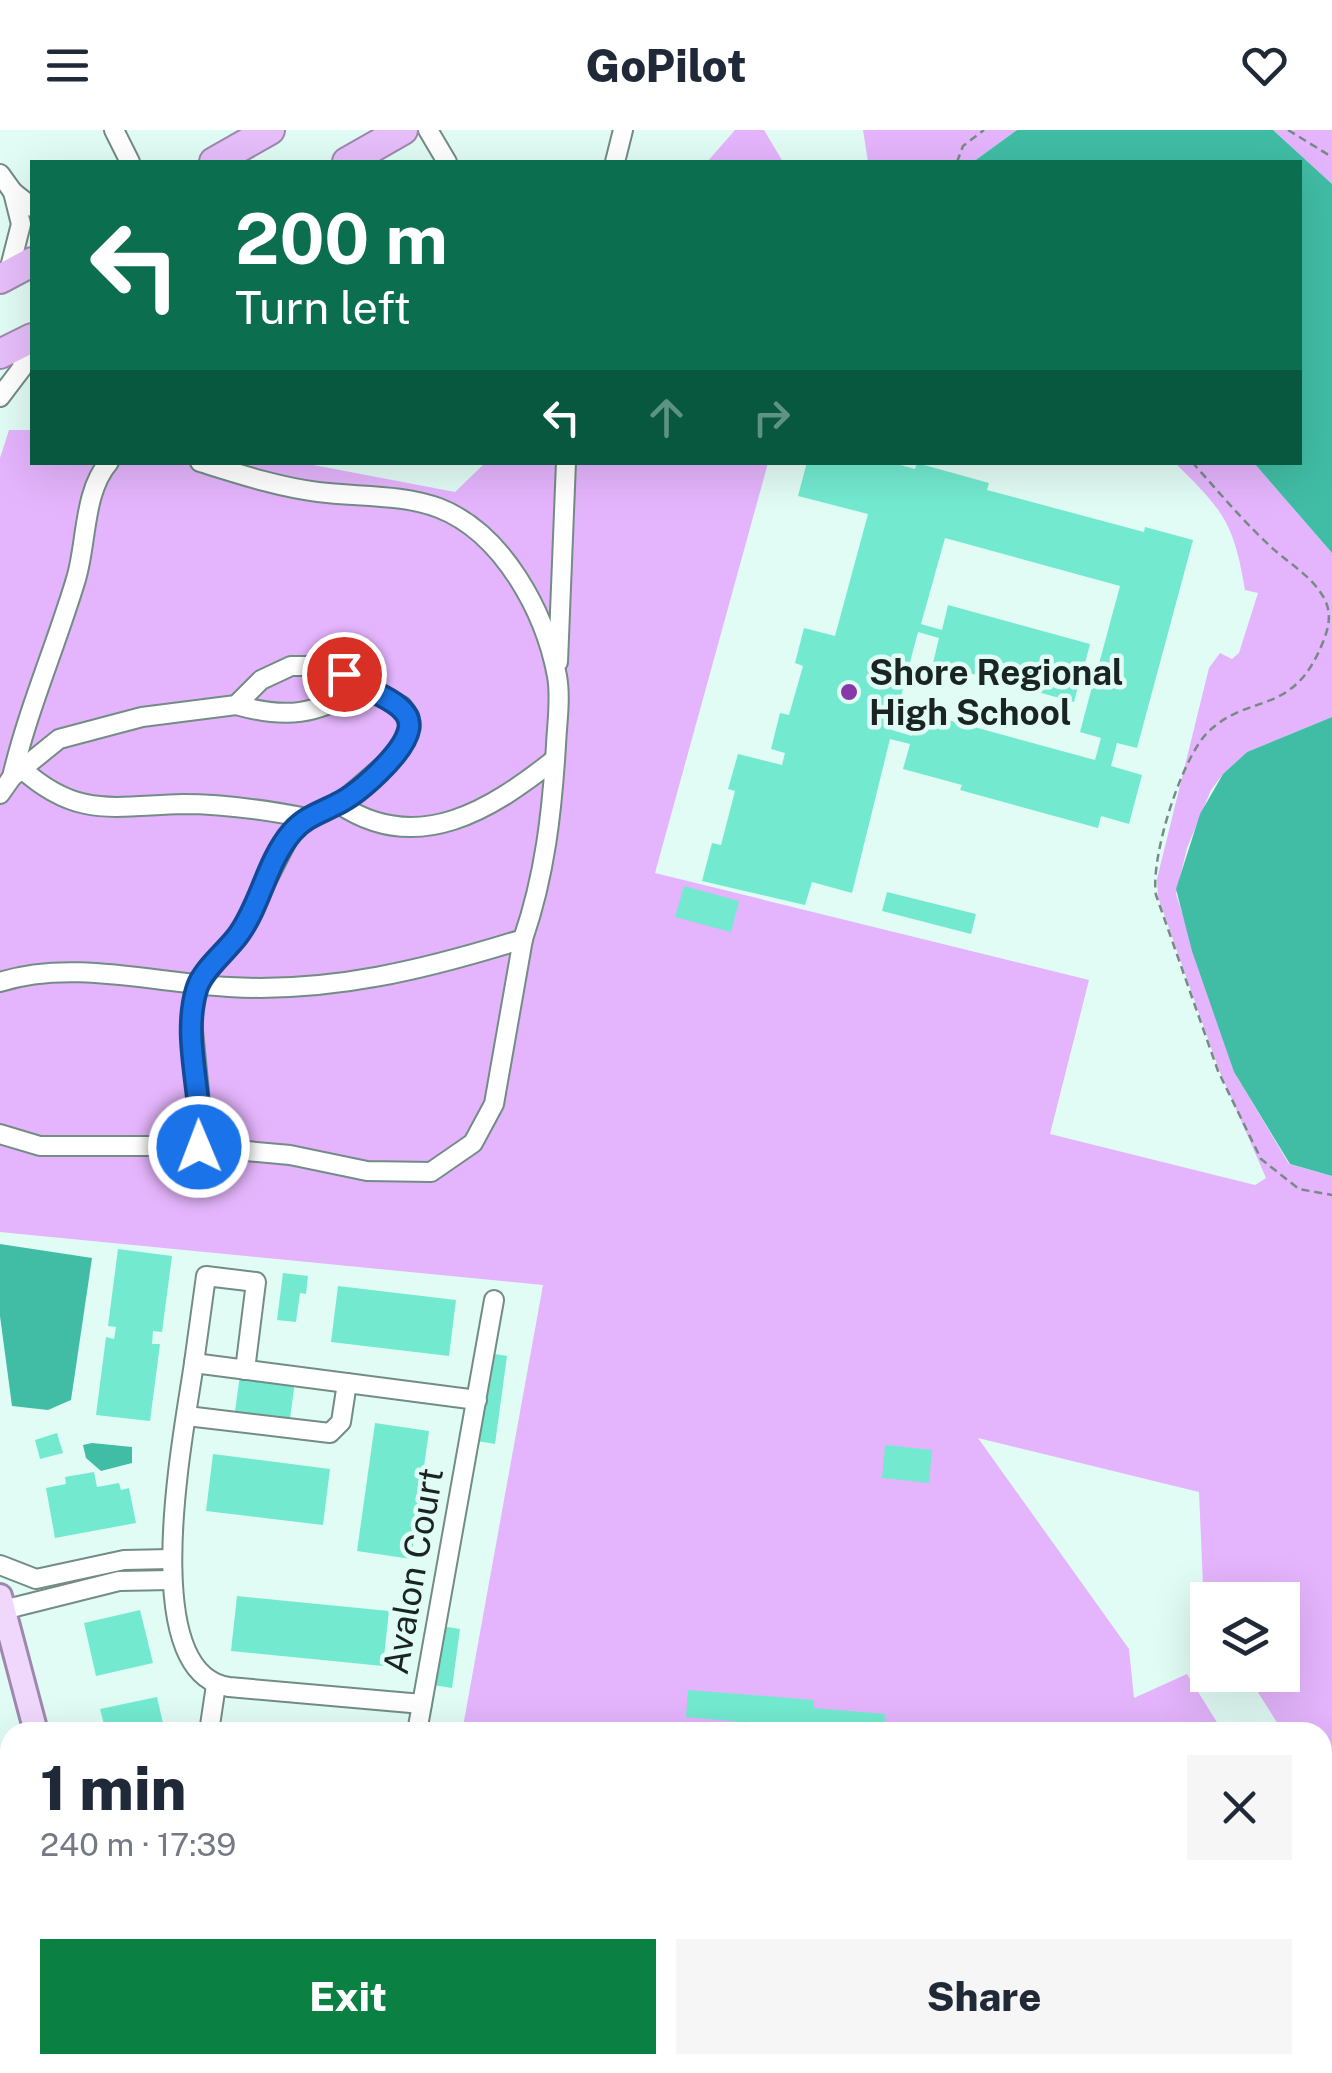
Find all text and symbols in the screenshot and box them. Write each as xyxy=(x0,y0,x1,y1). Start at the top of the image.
icon: menu xyxy=(40,38,95,93)
icon: heart xyxy=(1237,38,1292,93)
text: GoPilot xyxy=(586,39,746,92)
text: 200 m xyxy=(235,197,448,280)
icon: left xyxy=(70,200,200,330)
text: Turn left xyxy=(235,281,411,334)
icon: left xyxy=(534,390,589,445)
icon: ahead xyxy=(639,390,694,445)
icon: right xyxy=(744,390,799,445)
pin xyxy=(302,632,387,717)
icon: arrive xyxy=(317,647,372,702)
place label: Shore Regional High School xyxy=(869,652,1124,733)
marker: Shore Regional High School xyxy=(838,681,860,703)
position arrow xyxy=(147,1095,251,1199)
street label: Avalon Court xyxy=(375,1465,451,1677)
map controls xyxy=(1190,1582,1300,1692)
button: layers xyxy=(1190,1582,1300,1692)
text: 1 min xyxy=(40,1753,187,1824)
button: close xyxy=(1187,1755,1292,1860)
text: 240 m · 17:39 xyxy=(40,1826,236,1863)
button: Exit xyxy=(40,1939,656,2054)
button: Share xyxy=(676,1939,1292,2054)

